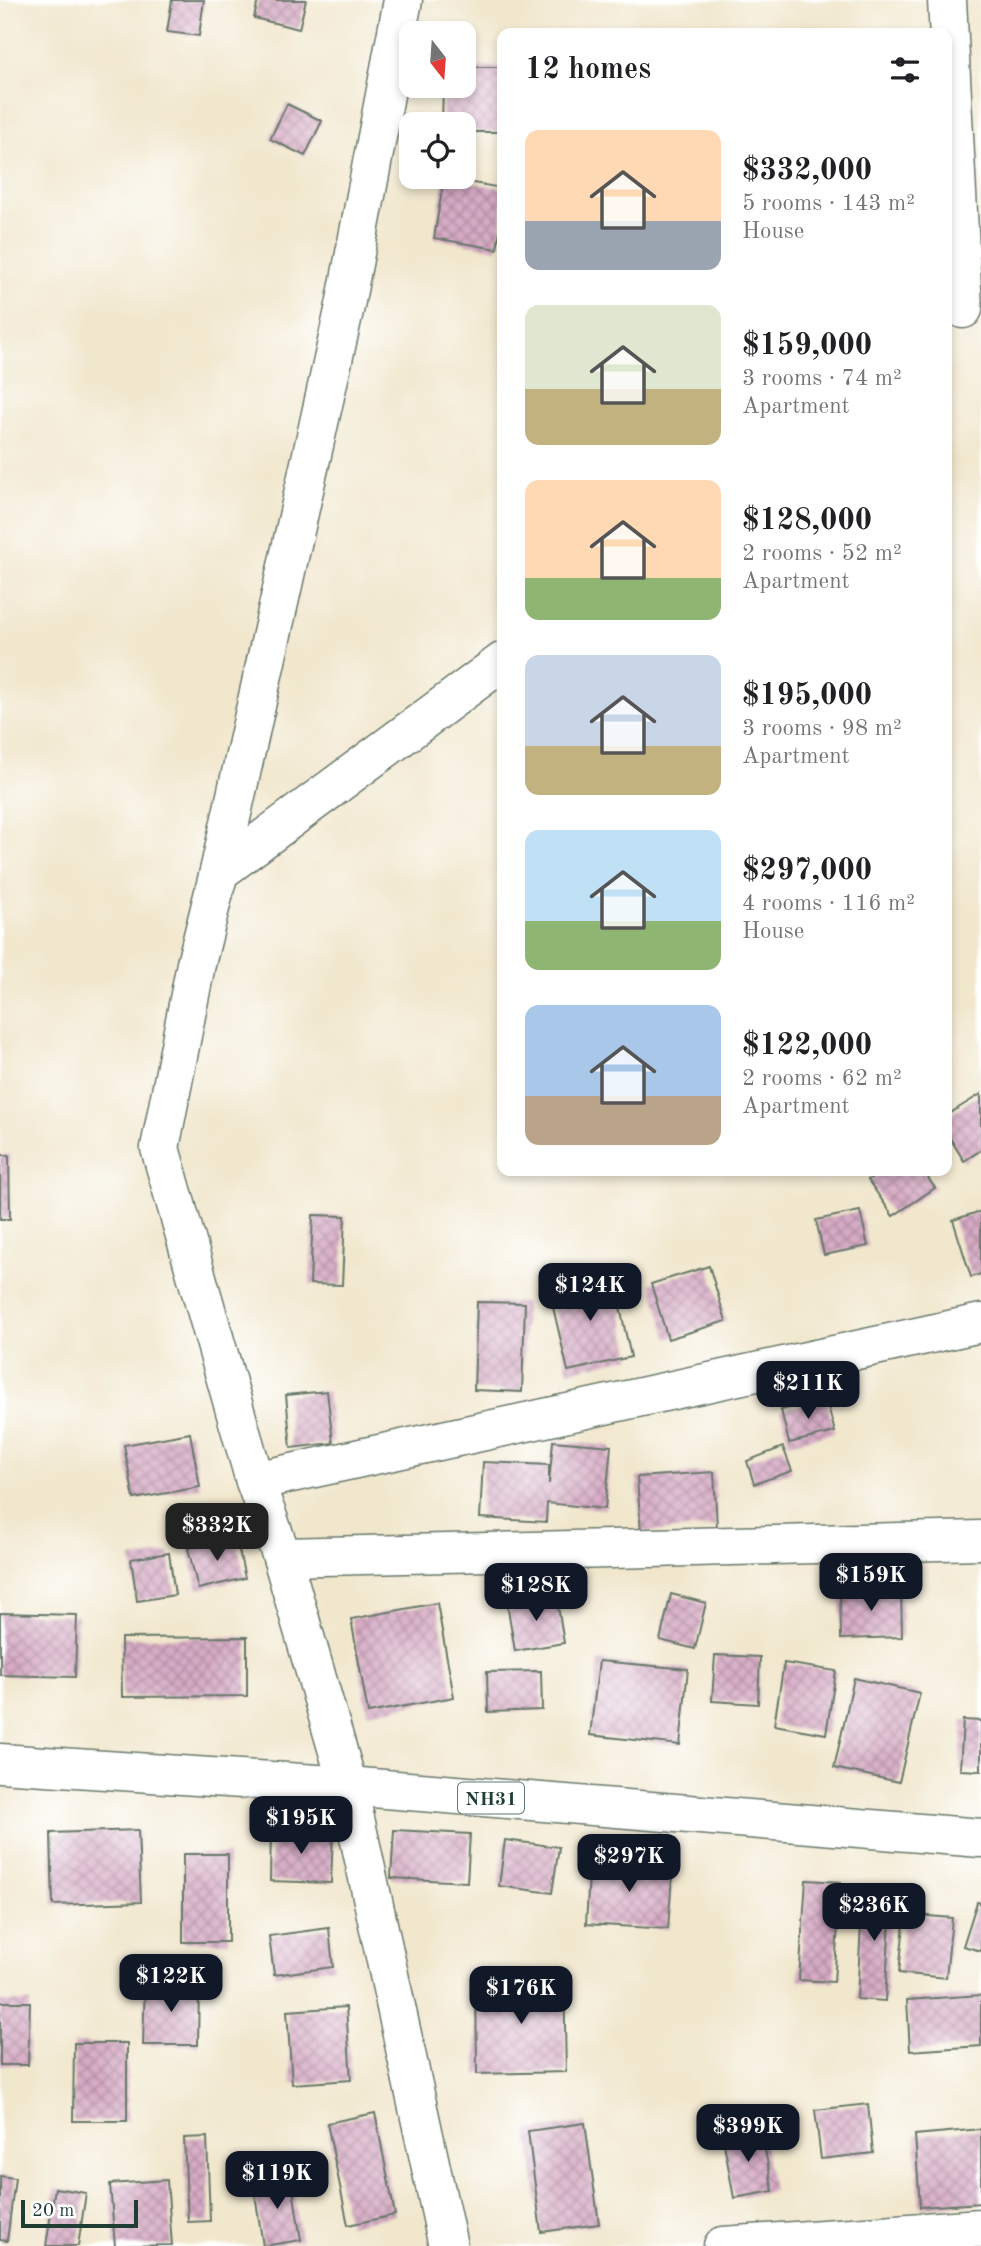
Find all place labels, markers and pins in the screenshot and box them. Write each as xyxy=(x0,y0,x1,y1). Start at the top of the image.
pin: $124K xyxy=(541,1264,639,1323)
pin: $211K xyxy=(759,1362,857,1421)
pin: $332K xyxy=(168,1504,266,1563)
pin: $159K xyxy=(822,1554,920,1613)
pin: $128K xyxy=(487,1564,585,1623)
pin: $195K xyxy=(252,1797,350,1856)
pin: $297K xyxy=(580,1834,678,1894)
pin: $236K xyxy=(825,1884,923,1943)
pin: $122K xyxy=(122,1954,220,2014)
pin: $176K xyxy=(472,1966,570,2026)
pin: $399K xyxy=(699,2104,797,2164)
pin: $119K xyxy=(228,2152,326,2211)

